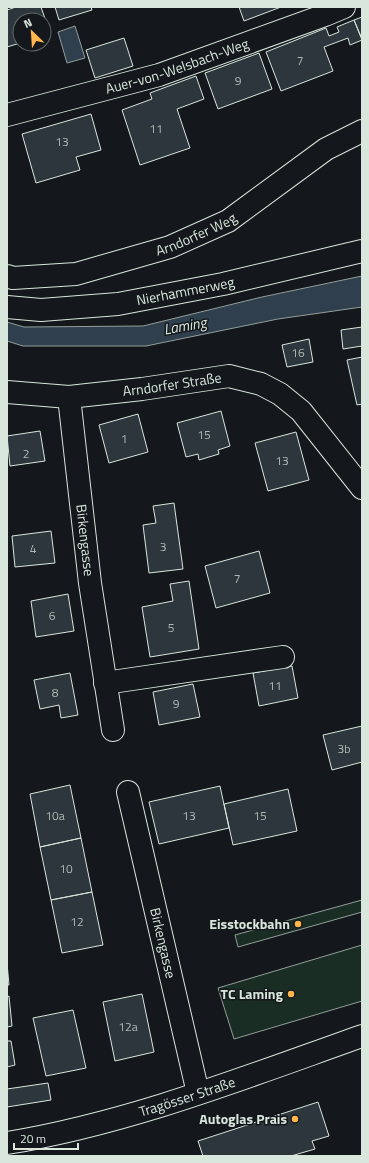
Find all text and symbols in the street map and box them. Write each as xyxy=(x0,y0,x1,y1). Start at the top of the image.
north arrow xyxy=(12,12,52,52)
text: N xyxy=(21,14,35,32)
street label: Auer-von-Welsbach-Weg xyxy=(103,32,251,99)
house number: 7 xyxy=(297,51,303,70)
house number: 9 xyxy=(235,71,242,90)
house number: 11 xyxy=(149,119,163,138)
house number: 13 xyxy=(55,132,69,151)
street label: Arndorfer Weg xyxy=(153,207,241,261)
street label: Nierhammerweg xyxy=(135,271,236,310)
water label: Laming xyxy=(162,310,210,341)
house number: 16 xyxy=(291,343,305,362)
street label: Arndorfer Straße xyxy=(122,366,223,401)
house number: 15 xyxy=(197,425,211,444)
house number: 1 xyxy=(121,429,127,448)
house number: 2 xyxy=(23,444,29,463)
house number: 13 xyxy=(275,451,289,470)
street label: Birkengasse xyxy=(71,503,100,577)
house number: 3 xyxy=(160,537,166,556)
house number: 4 xyxy=(30,539,37,558)
house number: 7 xyxy=(234,569,240,588)
house number: 6 xyxy=(49,606,56,625)
house number: 5 xyxy=(168,618,175,637)
house number: 11 xyxy=(268,676,282,695)
house number: 8 xyxy=(52,683,59,702)
house number: 9 xyxy=(173,694,180,713)
house number: 3b xyxy=(337,739,351,758)
house number: 10a xyxy=(45,806,65,825)
house number: 13 xyxy=(182,806,196,825)
house number: 15 xyxy=(253,806,267,825)
house number: 10 xyxy=(59,859,73,878)
street label: Birkengasse xyxy=(145,905,182,980)
house number: 12 xyxy=(70,912,84,931)
place label: Eisstockbahn xyxy=(209,913,290,934)
marker: Eisstockbahn xyxy=(293,919,303,929)
place label: TC Laming xyxy=(221,983,284,1004)
marker: TC Laming xyxy=(286,989,296,999)
house number: 12a xyxy=(118,1017,138,1036)
street label: Tragösser Straße xyxy=(136,1071,238,1122)
place label: Autoglas Prais xyxy=(199,1108,287,1129)
marker: Autoglas Prais xyxy=(290,1114,300,1124)
scale bar xyxy=(14,1125,78,1151)
text: 20 m xyxy=(20,1129,46,1148)

